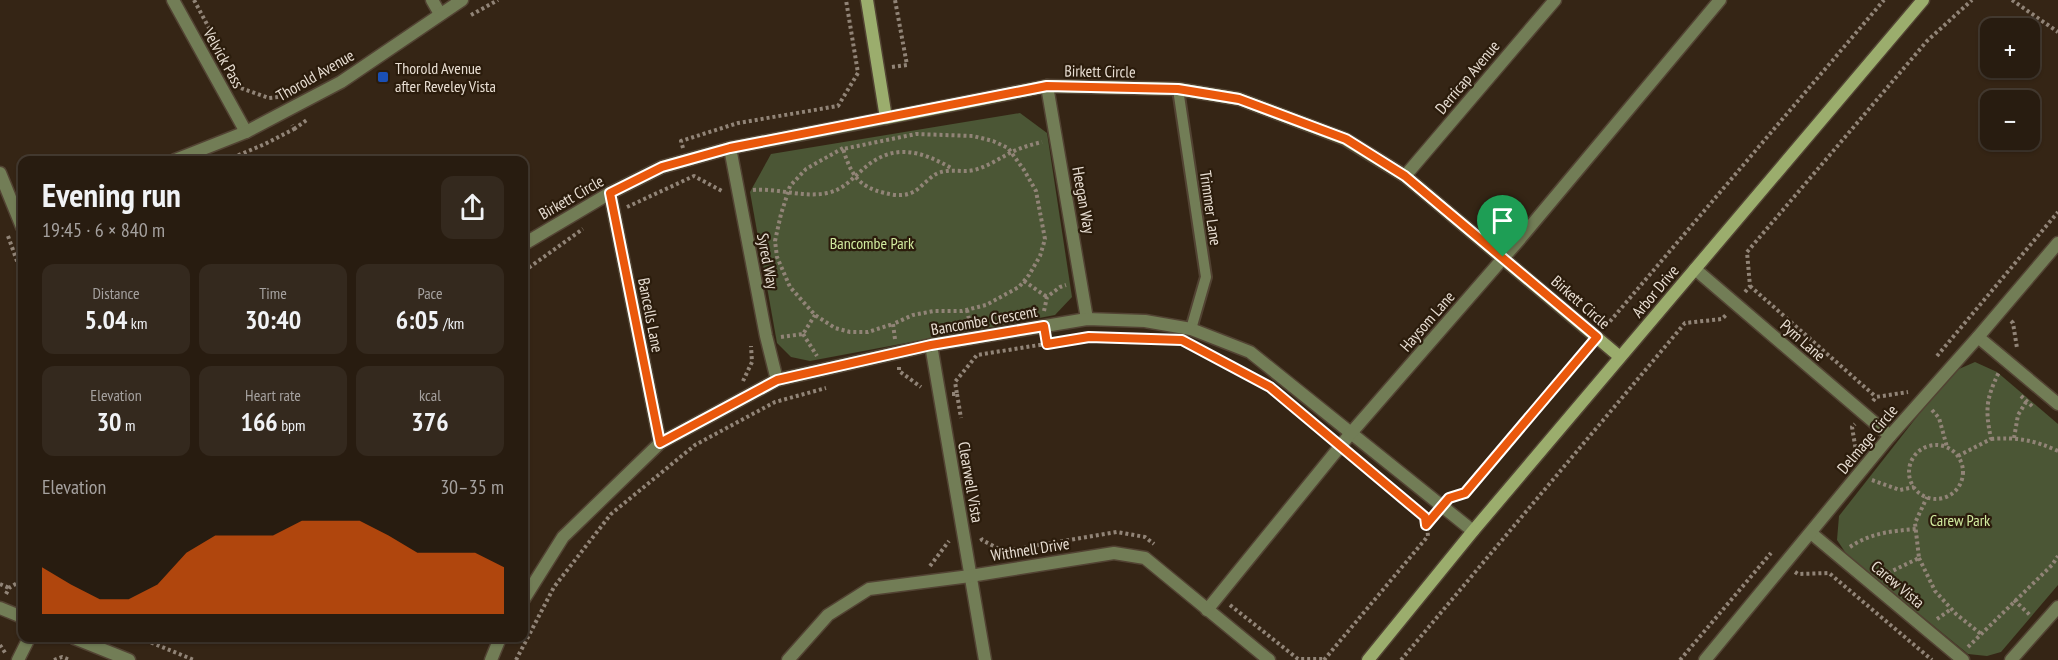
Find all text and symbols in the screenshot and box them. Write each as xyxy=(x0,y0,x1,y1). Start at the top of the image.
map controls xyxy=(1980,18,2040,150)
button: + xyxy=(1980,18,2040,78)
street label: Velvick Pass xyxy=(199,24,249,92)
street label: Derricap Avenue xyxy=(1430,36,1504,118)
street label: Thorold Avenue xyxy=(273,45,357,105)
place label: Thorold Avenue after Reveley Vista xyxy=(395,58,496,96)
street label: Birkett Circle xyxy=(1064,60,1136,82)
marker: Thorold Avenue after Reveley Vista xyxy=(376,70,390,84)
button: − xyxy=(1980,90,2040,150)
street label: Heegan Way xyxy=(1068,165,1100,235)
street label: Trimmer Lane xyxy=(1196,169,1226,247)
street label: Birkett Circle xyxy=(535,170,607,224)
text: Evening run xyxy=(42,173,181,216)
button: share xyxy=(441,176,504,239)
pin xyxy=(1477,195,1528,257)
icon: arrive xyxy=(1486,204,1519,237)
text: 19:45 · 6 × 840 m xyxy=(42,217,165,243)
street label: Syred Way xyxy=(753,231,783,291)
park label: Bancombe Park xyxy=(830,233,915,253)
street label: Arbor Drive xyxy=(1627,261,1683,321)
street label: Birkett Circle xyxy=(1547,271,1615,333)
street label: Bancells Lane xyxy=(634,276,668,354)
text: Distance xyxy=(92,283,140,303)
text: Time xyxy=(259,283,287,303)
text: Pace xyxy=(417,283,443,303)
street label: Haysom Lane xyxy=(1395,287,1459,355)
street label: Bancombe Crescent xyxy=(929,301,1039,339)
text: 5.04 xyxy=(85,303,127,336)
text: 30:40 xyxy=(245,303,301,336)
text: 6:05 xyxy=(396,303,440,336)
text: km xyxy=(127,313,147,333)
text: /km xyxy=(440,313,464,333)
street label: Pym Lane xyxy=(1776,315,1830,365)
text: Elevation xyxy=(90,385,142,405)
text: Heart rate xyxy=(245,385,301,405)
text: kcal xyxy=(419,385,441,405)
street label: Delmage Circle xyxy=(1832,401,1902,477)
text: 30 xyxy=(97,405,122,438)
text: 166 xyxy=(240,405,278,438)
text: 376 xyxy=(411,405,449,438)
text: m xyxy=(122,415,135,435)
text: bpm xyxy=(278,415,306,435)
street label: Clearwell Vista xyxy=(954,440,988,524)
text: Elevation xyxy=(42,474,106,500)
text: 30–35 m xyxy=(440,474,504,500)
park label: Carew Park xyxy=(1930,510,1991,530)
street label: Withnell Drive xyxy=(989,533,1071,565)
street label: Carew Vista xyxy=(1867,556,1929,612)

